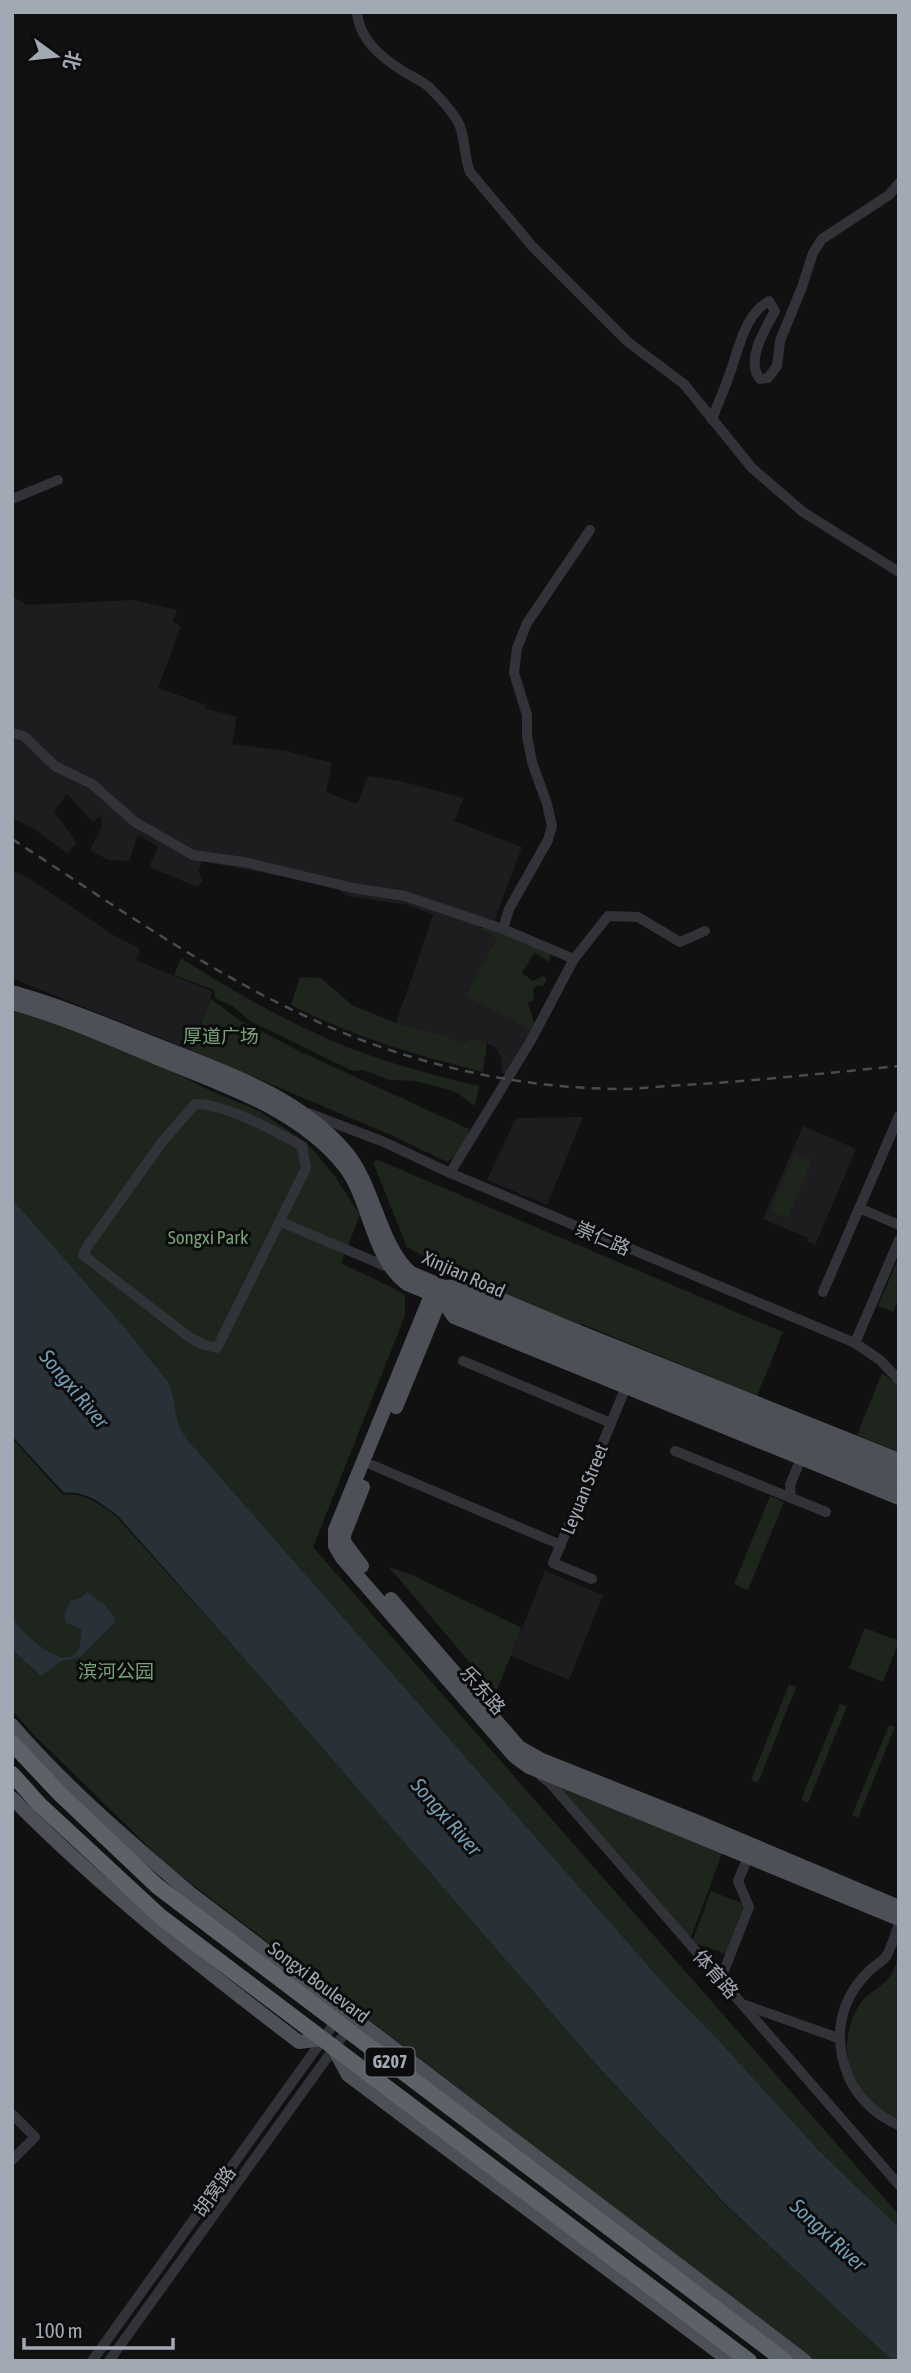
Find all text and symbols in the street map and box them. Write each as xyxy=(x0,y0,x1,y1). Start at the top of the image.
north arrow xyxy=(21,21,91,91)
text: 北 xyxy=(59,48,86,72)
park label: 厚道广场 xyxy=(183,1025,259,1047)
street label: 崇仁路 xyxy=(572,1217,634,1259)
park label: Songxi Park xyxy=(168,1226,249,1248)
street label: Xinjian Road xyxy=(419,1246,509,1302)
water label: Songxi River xyxy=(35,1344,115,1433)
street label: Leyuan Street xyxy=(556,1441,612,1537)
park label: 滨河公园 xyxy=(78,1660,154,1682)
street label: 乐东路 xyxy=(456,1661,510,1719)
water label: Songxi River xyxy=(406,1772,487,1860)
street label: Songxi Boulevard xyxy=(264,1937,374,2027)
street label: 体育路 xyxy=(689,1945,743,2003)
road number: G207 xyxy=(366,2048,414,2076)
street label: 胡窝路 xyxy=(188,2161,240,2221)
water label: Songxi River xyxy=(785,2193,872,2276)
scale bar xyxy=(24,2306,173,2350)
text: 100 m xyxy=(35,2318,83,2342)

